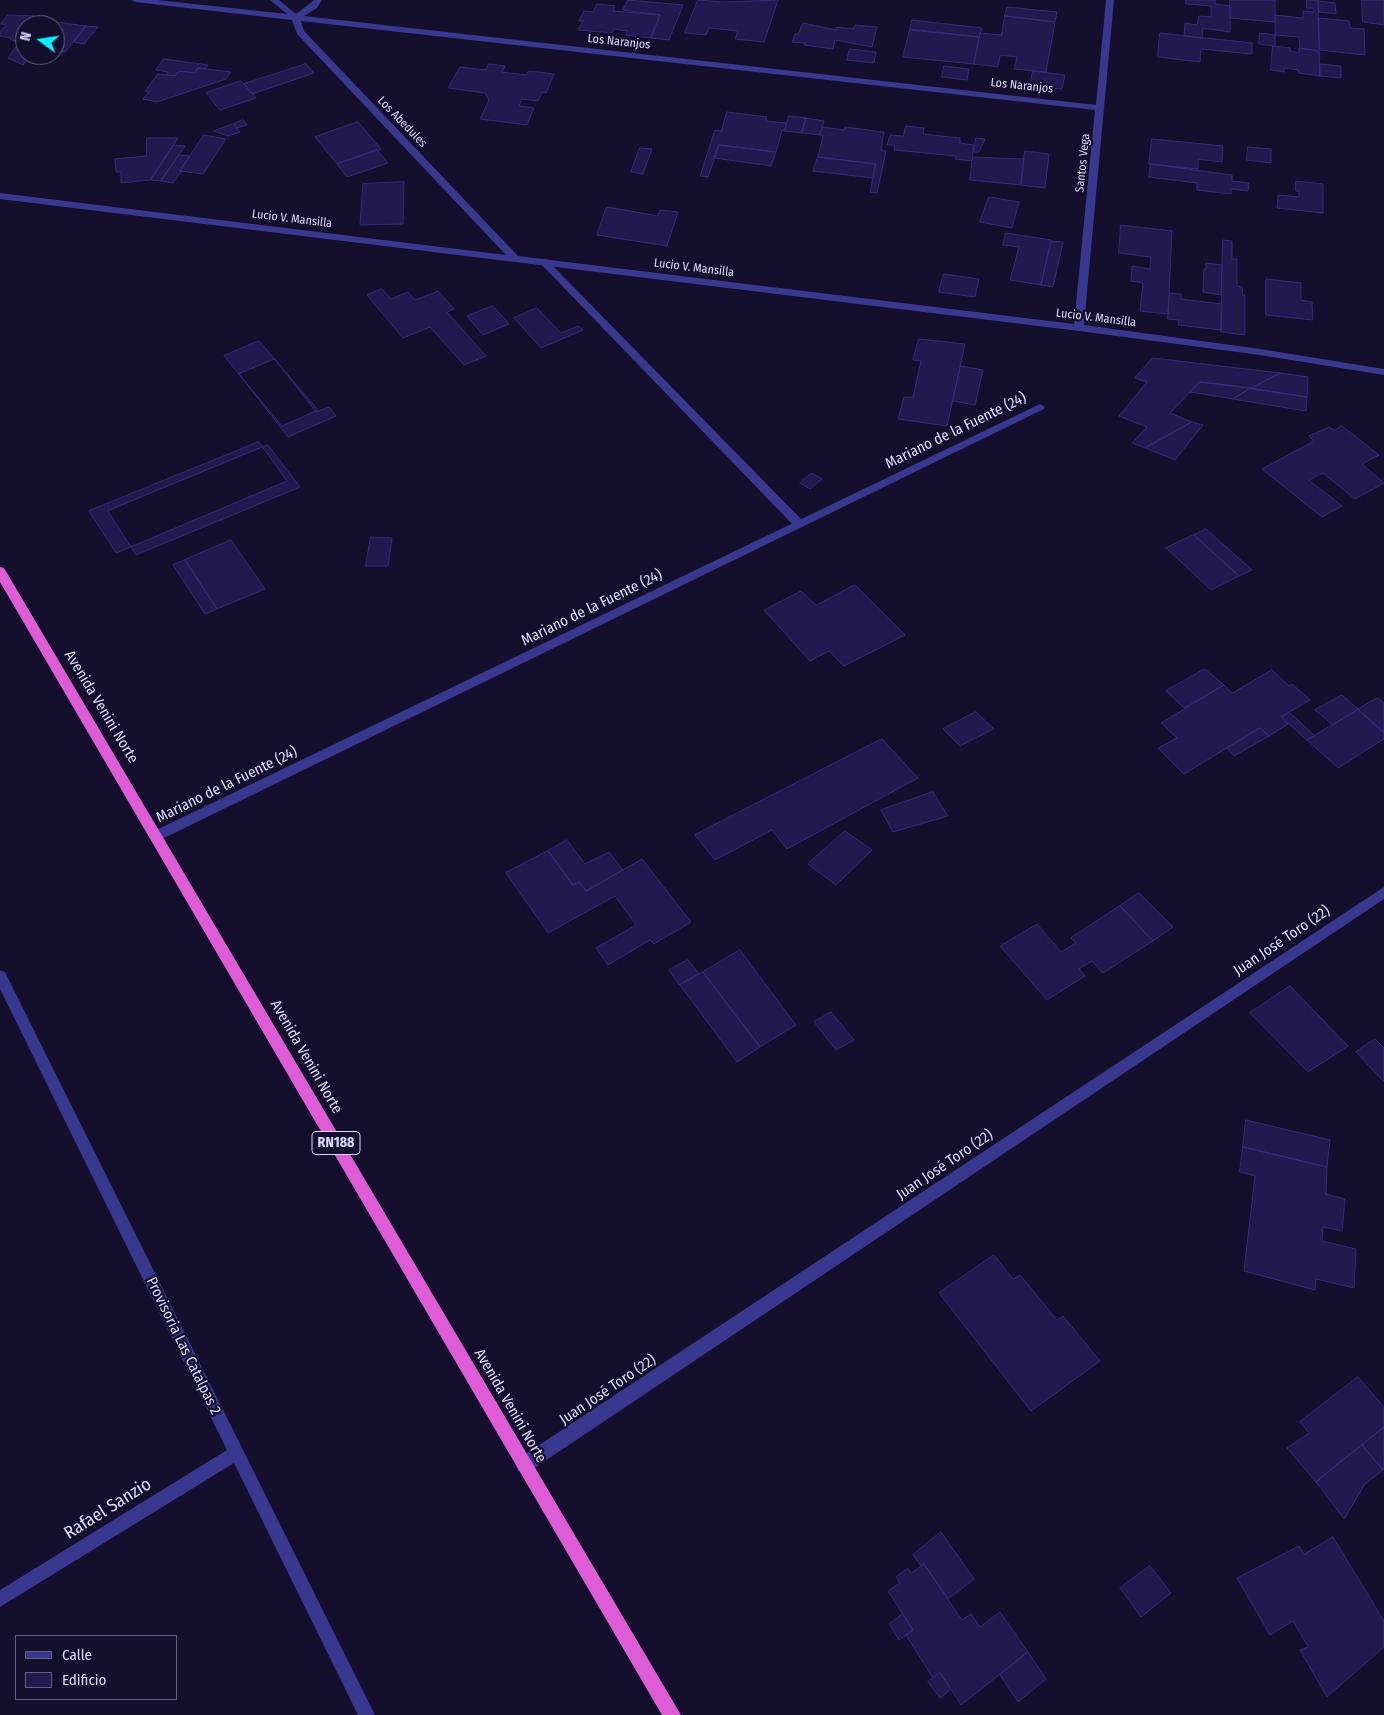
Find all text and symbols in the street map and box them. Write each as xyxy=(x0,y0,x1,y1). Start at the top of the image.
north arrow xyxy=(15,15,65,65)
text: N xyxy=(17,30,35,43)
street label: Los Naranjos xyxy=(587,32,651,52)
street label: Los Naranjos xyxy=(990,76,1054,96)
street label: Los Abedules xyxy=(374,94,430,150)
street label: Santos Vega xyxy=(1073,133,1093,193)
street label: Lucio V. Mansilla xyxy=(251,207,333,231)
street label: Lucio V. Mansilla xyxy=(653,256,735,280)
street label: Lucio V. Mansilla xyxy=(1055,306,1137,330)
street label: Mariano de la Fuente (24) xyxy=(883,389,1029,473)
street label: Mariano de la Fuente (24) xyxy=(519,566,665,650)
street label: Avenida Venini Norte xyxy=(60,647,142,767)
street label: Mariano de la Fuente (24) xyxy=(154,743,300,827)
street label: Juan José Toro (22) xyxy=(1230,902,1334,980)
street label: Avenida Venini Norte xyxy=(266,997,346,1117)
street label: Juan José Toro (22) xyxy=(893,1126,997,1204)
road number: RN188 xyxy=(312,1132,360,1154)
street label: Provisoria Las Catalpas 2 xyxy=(142,1274,224,1418)
street label: Avenida Venini Norte xyxy=(470,1346,550,1466)
street label: Juan José Toro (22) xyxy=(556,1351,660,1429)
street label: Rafael Sanzio xyxy=(60,1474,156,1544)
legend xyxy=(15,1635,178,1700)
text: Calle xyxy=(62,1646,92,1664)
text: Edificio xyxy=(62,1671,107,1689)

